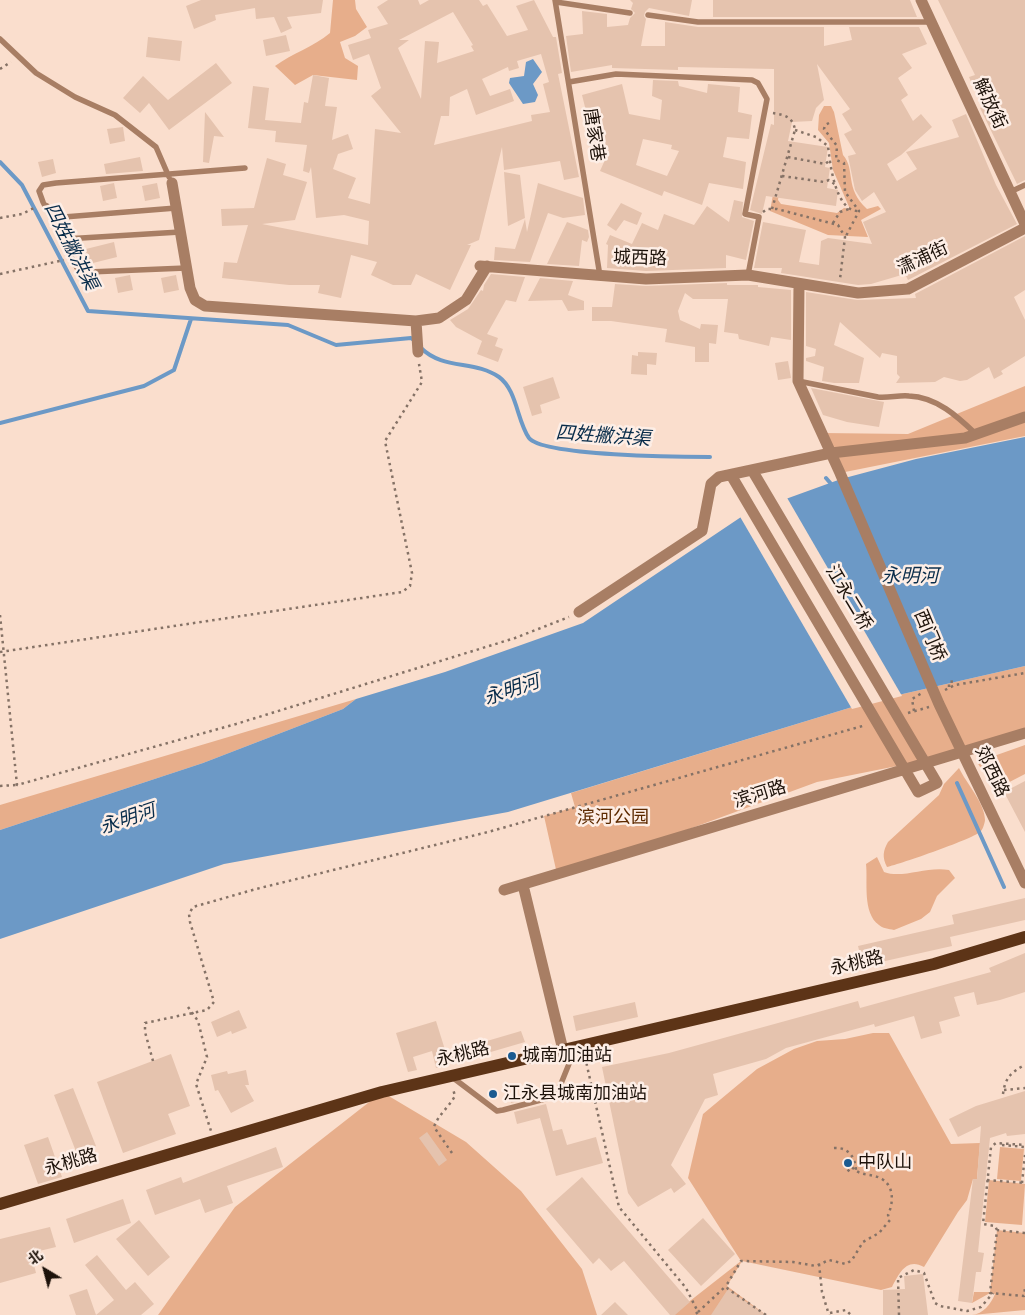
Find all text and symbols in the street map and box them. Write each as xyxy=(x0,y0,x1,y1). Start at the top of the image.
street label: 解放街 xyxy=(968,75,1010,133)
street label: 唐家巷 xyxy=(578,107,608,163)
water label: 四姓撇洪渠 xyxy=(38,200,102,294)
street label: 潇浦街 xyxy=(894,238,952,280)
street label: 城西路 xyxy=(613,247,667,271)
water label: 四姓撇洪渠 xyxy=(555,422,651,452)
street label: 江永二桥 xyxy=(820,562,876,634)
water label: 永明河 xyxy=(882,566,938,588)
street label: 西门桥 xyxy=(909,607,949,665)
water label: 永明河 xyxy=(481,671,543,711)
street label: 郊西路 xyxy=(969,743,1013,801)
street label: 滨河路 xyxy=(731,777,789,813)
water label: 永明河 xyxy=(97,800,159,840)
park label: 滨河公园 xyxy=(577,807,649,829)
street label: 永桃路 xyxy=(828,947,886,981)
street label: 永桃路 xyxy=(434,1038,492,1072)
place label: 城南加油站 xyxy=(522,1045,612,1067)
marker: 城南加油站 xyxy=(506,1050,518,1062)
place label: 江永县城南加油站 xyxy=(503,1083,647,1105)
marker: 江永县城南加油站 xyxy=(487,1088,499,1100)
street label: 永桃路 xyxy=(42,1145,100,1181)
place label: 中队山 xyxy=(858,1152,912,1174)
marker: 中队山 xyxy=(842,1157,854,1169)
north arrow xyxy=(20,1245,70,1295)
text: 北 xyxy=(25,1247,46,1269)

